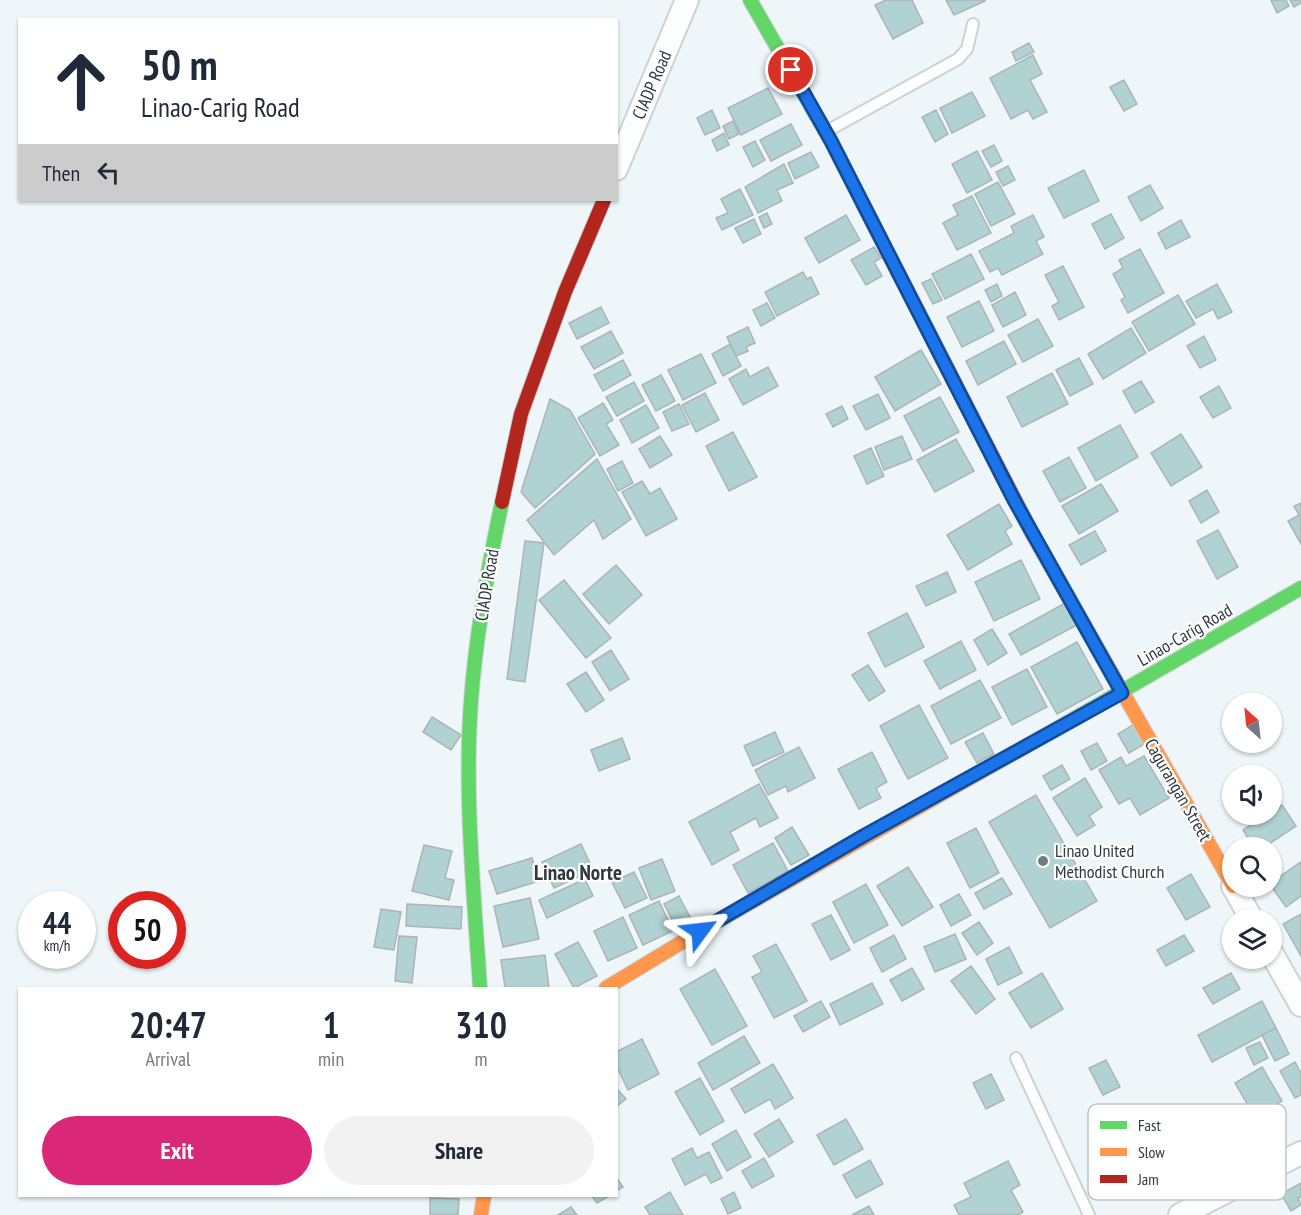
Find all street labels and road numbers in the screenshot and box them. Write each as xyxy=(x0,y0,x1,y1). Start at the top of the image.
street label: CIADP Road xyxy=(627,47,676,123)
street label: CIADP Road xyxy=(469,547,504,623)
street label: Linao-Carig Road xyxy=(1133,598,1236,671)
street label: Cagurangan Street xyxy=(1140,734,1217,845)

